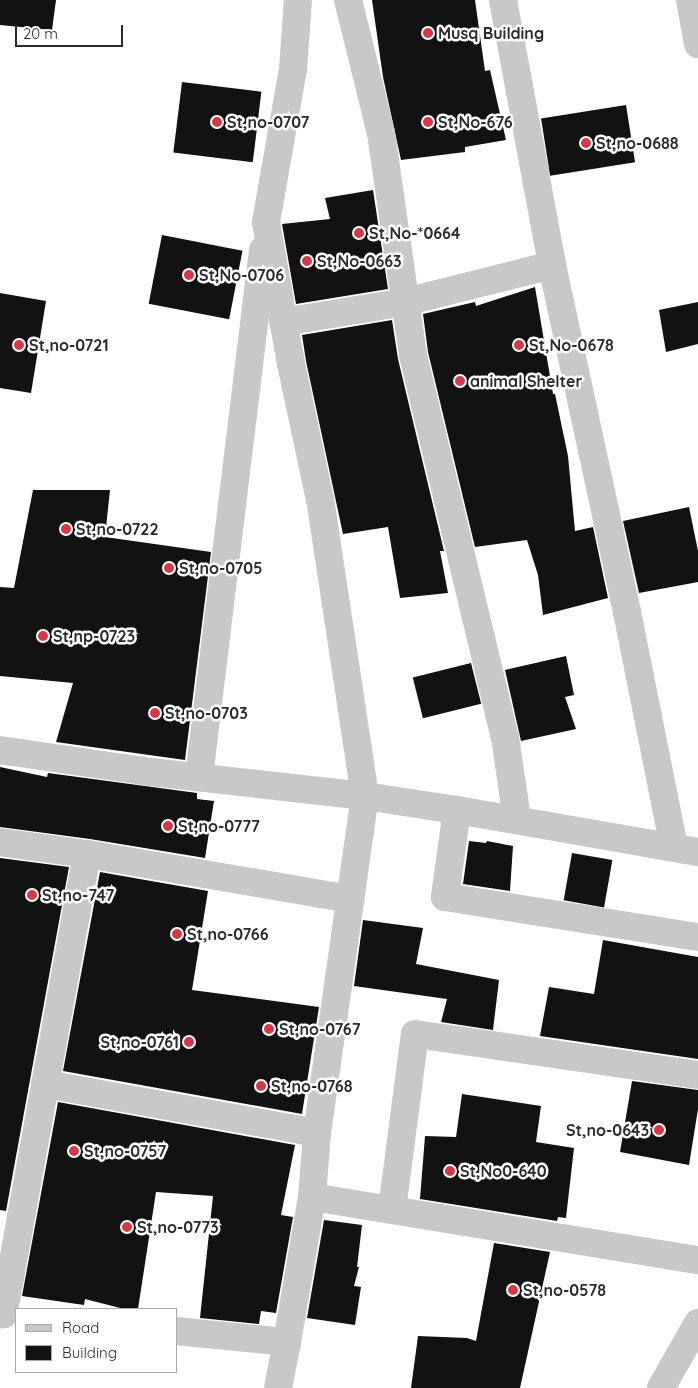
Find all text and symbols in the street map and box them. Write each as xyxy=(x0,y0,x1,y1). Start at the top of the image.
scale bar xyxy=(18,15,125,47)
place label: Musq Building xyxy=(438,23,544,43)
text: 20 m xyxy=(23,24,58,43)
marker: Musq Building xyxy=(422,27,434,39)
place label: St,no-0707 xyxy=(227,112,309,132)
place label: St,No-676 xyxy=(438,112,513,132)
marker: St,no-0707 xyxy=(211,116,223,128)
marker: St,No-676 xyxy=(422,116,434,128)
place label: St,no-0688 xyxy=(596,133,679,153)
marker: St,no-0688 xyxy=(580,137,592,149)
place label: St,No-*0664 xyxy=(369,223,460,243)
marker: St,No-*0664 xyxy=(353,227,365,239)
place label: St,No-0663 xyxy=(317,251,402,271)
marker: St,No-0663 xyxy=(301,255,313,267)
place label: St,No-0706 xyxy=(199,265,284,285)
marker: St,No-0706 xyxy=(183,269,195,281)
place label: St,no-0721 xyxy=(29,335,109,355)
place label: St,No-0678 xyxy=(529,335,614,355)
marker: St,no-0721 xyxy=(13,339,25,351)
marker: St,No-0678 xyxy=(513,339,525,351)
place label: animal Shelter xyxy=(470,371,582,391)
marker: animal Shelter xyxy=(454,375,466,387)
place label: St,no-0722 xyxy=(76,519,159,539)
marker: St,no-0722 xyxy=(60,523,72,535)
place label: St,no-0705 xyxy=(179,558,262,578)
marker: St,no-0705 xyxy=(163,562,175,574)
place label: St,np-0723 xyxy=(53,626,135,646)
marker: St,np-0723 xyxy=(37,630,49,642)
place label: St,no-0703 xyxy=(165,703,248,723)
marker: St,no-0703 xyxy=(149,707,161,719)
place label: St,no-0777 xyxy=(178,816,260,836)
marker: St,no-0777 xyxy=(162,820,174,832)
place label: St,no-747 xyxy=(42,885,114,905)
marker: St,no-747 xyxy=(26,889,38,901)
place label: St,no-0766 xyxy=(187,924,269,944)
marker: St,no-0766 xyxy=(171,928,183,940)
place label: St,no-0767 xyxy=(279,1019,360,1039)
marker: St,no-0767 xyxy=(263,1023,275,1035)
place label: St,no-0761 xyxy=(100,1032,179,1052)
marker: St,no-0761 xyxy=(183,1036,195,1048)
place label: St,no-0768 xyxy=(271,1076,352,1096)
marker: St,no-0768 xyxy=(255,1080,267,1092)
place label: St,no-0643 xyxy=(566,1120,649,1140)
marker: St,no-0643 xyxy=(653,1124,665,1136)
place label: St,no-0757 xyxy=(84,1141,166,1161)
marker: St,no-0757 xyxy=(68,1145,80,1157)
place label: St,No0-640 xyxy=(460,1161,546,1181)
marker: St,No0-640 xyxy=(444,1165,456,1177)
place label: St,no-0773 xyxy=(137,1217,219,1237)
marker: St,no-0773 xyxy=(121,1221,133,1233)
place label: St,no-0578 xyxy=(523,1280,606,1300)
marker: St,no-0578 xyxy=(507,1284,519,1296)
legend xyxy=(15,1308,178,1373)
text: Road xyxy=(62,1318,99,1337)
text: Building xyxy=(62,1343,117,1362)

